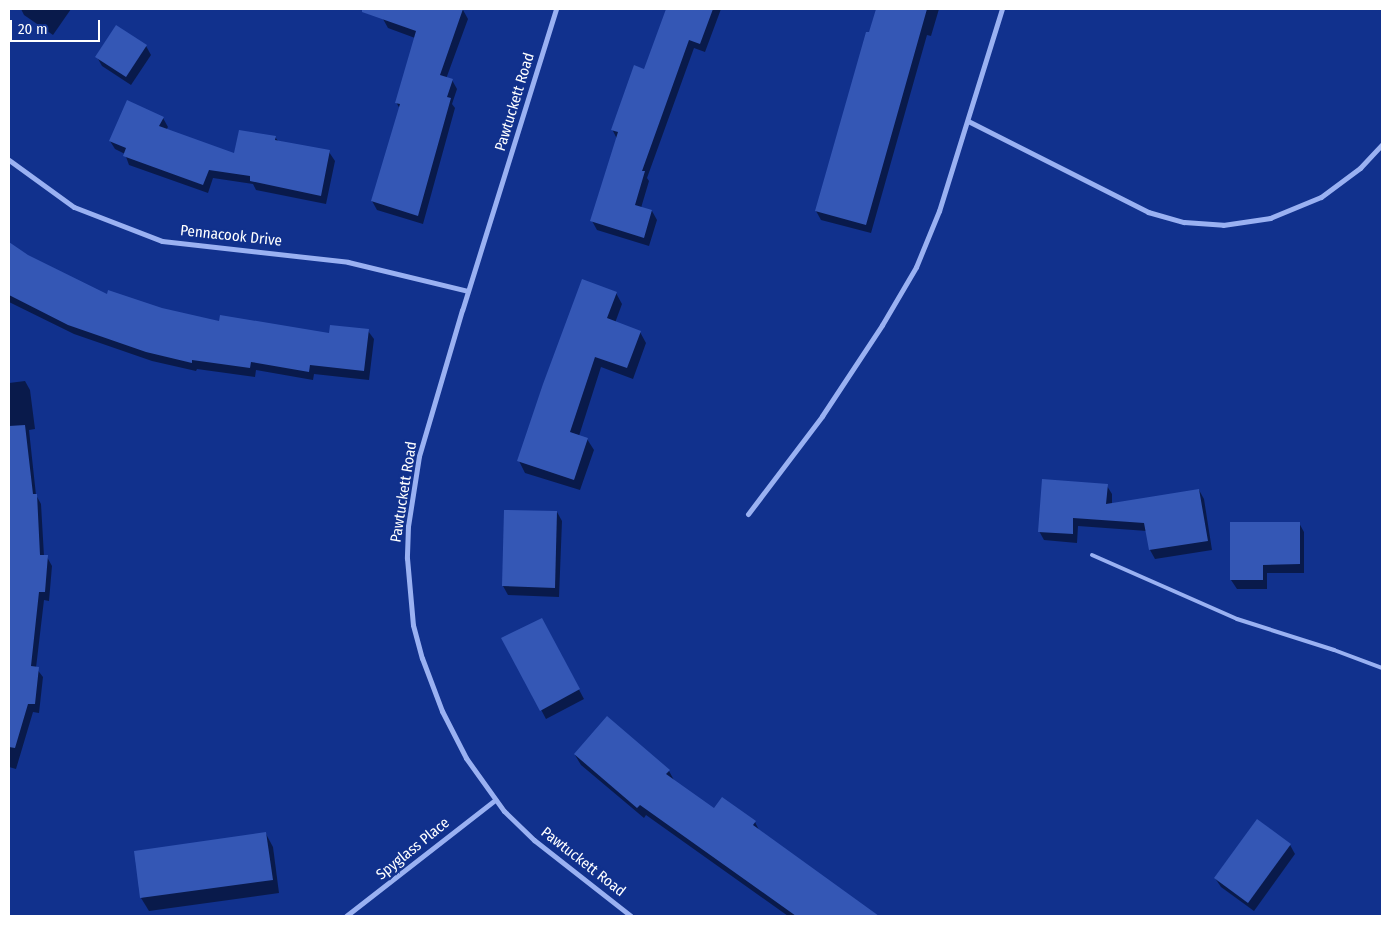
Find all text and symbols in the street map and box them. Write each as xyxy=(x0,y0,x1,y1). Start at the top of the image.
scale bar xyxy=(12,10,102,42)
text: 20 m xyxy=(18,20,48,38)
street label: Pawtuckett Road xyxy=(491,51,539,153)
street label: Pennacook Drive xyxy=(179,222,283,250)
street label: Pawtuckett Road xyxy=(387,440,421,544)
street label: Spyglass Place xyxy=(373,814,453,884)
street label: Pawtuckett Road xyxy=(537,823,629,901)

